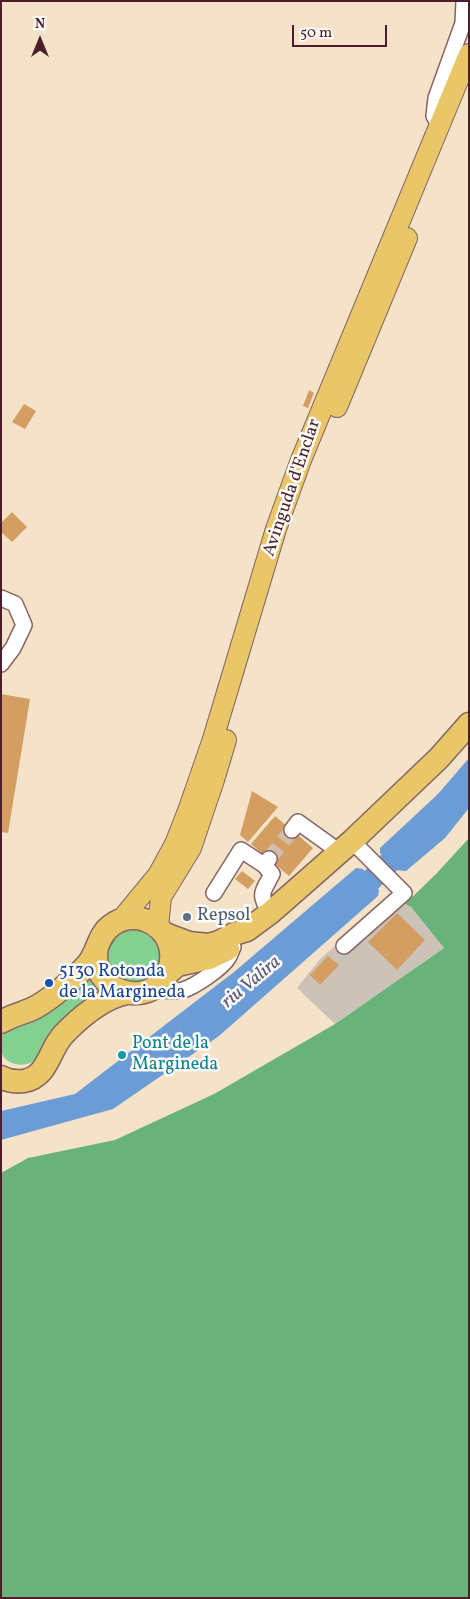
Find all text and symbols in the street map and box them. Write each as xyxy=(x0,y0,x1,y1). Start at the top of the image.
north arrow xyxy=(15,15,65,65)
text: N xyxy=(35,15,45,34)
scale bar xyxy=(295,15,390,47)
text: 50 m xyxy=(300,23,332,44)
street label: Avinguda d'Enclar xyxy=(259,416,327,560)
place label: Repsol xyxy=(197,906,250,928)
marker: Repsol xyxy=(181,911,193,923)
water label: riu Valira xyxy=(218,952,286,1014)
place label: 5130 Rotonda de la Margineda xyxy=(59,962,186,1004)
marker: 5130 Rotonda de la Margineda xyxy=(43,977,55,989)
place label: Pont de la Margineda xyxy=(132,1034,218,1076)
marker: Pont de la Margineda xyxy=(116,1049,128,1061)

